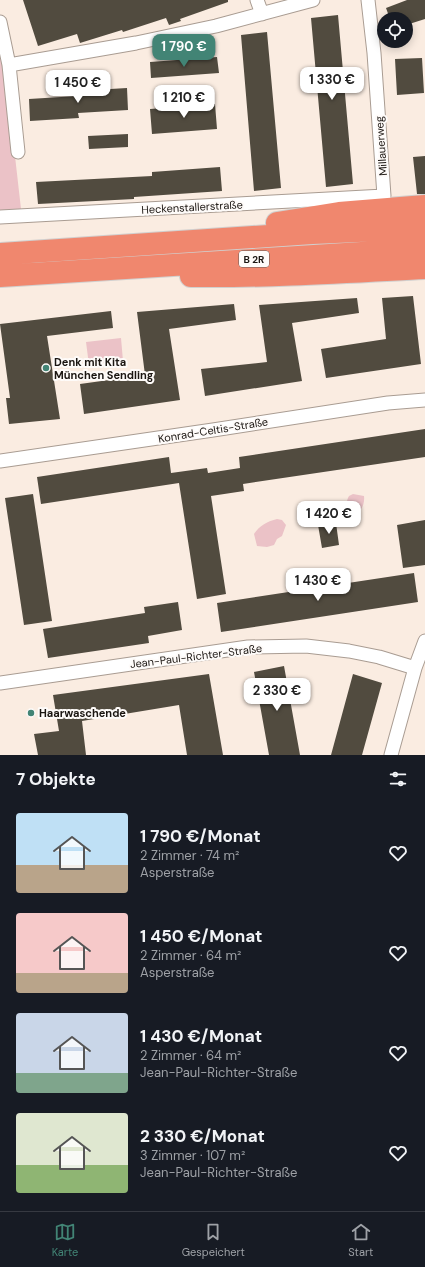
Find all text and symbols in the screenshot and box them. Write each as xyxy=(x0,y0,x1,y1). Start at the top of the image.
map controls xyxy=(377,12,413,48)
button: locate xyxy=(377,12,413,48)
pin: 1 790 € xyxy=(147,34,221,68)
text: 1 790 € xyxy=(161,38,207,55)
pin: 1 330 € xyxy=(295,67,369,101)
pin: 1 450 € xyxy=(41,70,115,104)
text: 1 330 € xyxy=(309,71,355,88)
text: 1 450 € xyxy=(55,74,101,91)
pin: 1 210 € xyxy=(147,85,221,119)
text: 1 210 € xyxy=(163,89,205,106)
street label: Millauerweg xyxy=(372,116,390,176)
street label: Heckenstallerstraße xyxy=(141,197,243,217)
road number: B 2R xyxy=(239,251,269,267)
place label: Denk mit Kita München Sendling xyxy=(54,355,154,382)
marker: Denk mit Kita München Sendling xyxy=(41,363,51,373)
street label: Konrad-Celtis-Straße xyxy=(157,414,269,446)
pin: 1 420 € xyxy=(292,501,366,535)
text: 1 420 € xyxy=(306,505,352,522)
pin: 1 430 € xyxy=(281,568,355,602)
text: 1 430 € xyxy=(295,572,341,589)
street label: Jean-Paul-Richter-Straße xyxy=(129,641,263,671)
pin: 2 330 € xyxy=(240,678,314,712)
text: 2 330 € xyxy=(253,682,301,699)
place label: Haarwaschende xyxy=(39,706,126,720)
marker: Haarwaschende xyxy=(26,708,36,718)
text: 7 Objekte xyxy=(16,768,96,790)
icon: filters xyxy=(387,768,409,790)
text: 1 790 €/Monat xyxy=(140,825,261,847)
icon: home xyxy=(48,829,96,877)
icon: heart xyxy=(387,842,409,864)
text: 2 Zimmer · 74 m² xyxy=(140,847,239,864)
text: Asperstraße xyxy=(140,864,215,881)
text: 1 450 €/Monat xyxy=(140,925,262,947)
icon: home xyxy=(48,929,96,977)
icon: heart xyxy=(387,942,409,964)
text: 2 Zimmer · 64 m² xyxy=(140,947,241,964)
text: Asperstraße xyxy=(140,964,215,981)
text: 1 430 €/Monat xyxy=(140,1025,262,1047)
icon: home xyxy=(48,1029,96,1077)
icon: heart xyxy=(387,1042,409,1064)
text: 2 Zimmer · 64 m² xyxy=(140,1047,241,1064)
text: Jean-Paul-Richter-Straße xyxy=(140,1064,297,1081)
text: 2 330 €/Monat xyxy=(140,1125,265,1147)
icon: home xyxy=(48,1129,96,1177)
icon: heart xyxy=(387,1142,409,1164)
text: 3 Zimmer · 107 m² xyxy=(140,1147,245,1164)
text: Jean-Paul-Richter-Straße xyxy=(140,1164,297,1181)
tab: Karte xyxy=(52,1221,78,1259)
tab: Gespeichert xyxy=(182,1221,245,1259)
tab: Start xyxy=(348,1221,373,1259)

